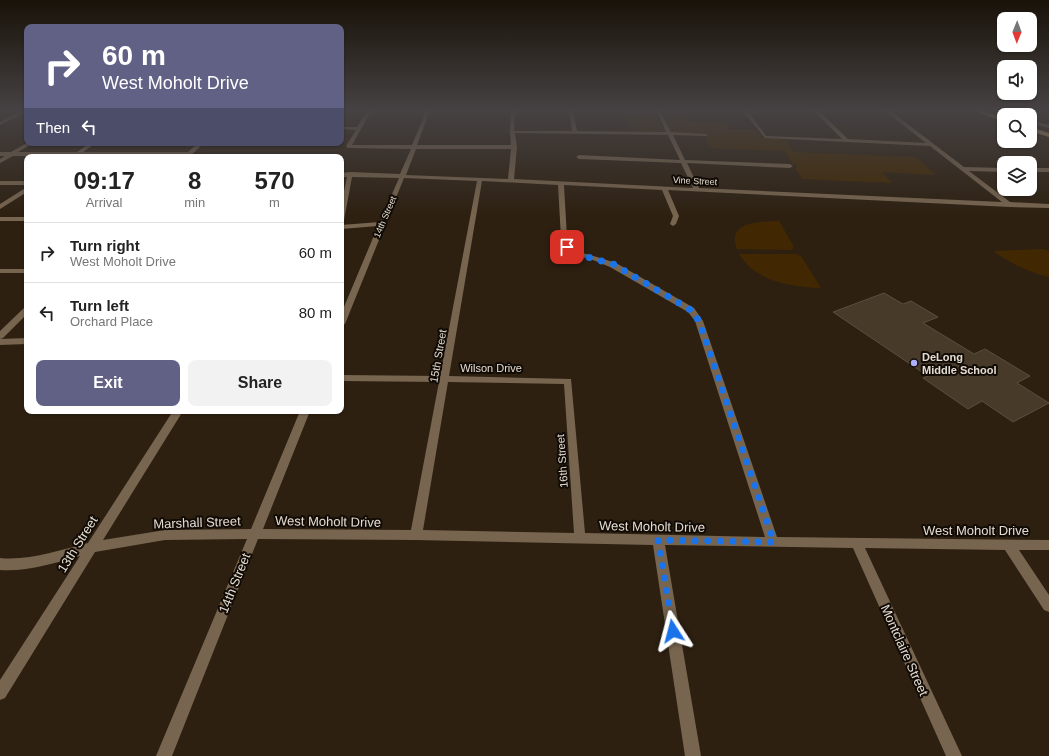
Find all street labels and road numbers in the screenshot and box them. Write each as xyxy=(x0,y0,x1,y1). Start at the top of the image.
street label: Vine Street xyxy=(673,175,718,187)
street label: 14th Street xyxy=(372,194,398,239)
street label: 15th Street xyxy=(427,328,449,384)
street label: Wilson Drive xyxy=(460,362,522,374)
street label: 16th Street xyxy=(554,434,570,488)
street label: 13th Street xyxy=(54,513,101,575)
street label: Marshall Street xyxy=(153,513,241,532)
street label: West Moholt Drive xyxy=(275,513,381,530)
street label: West Moholt Drive xyxy=(599,518,705,535)
street label: West Moholt Drive xyxy=(923,523,1029,538)
street label: 14th Street xyxy=(216,551,253,615)
street label: Montclaire Street xyxy=(878,602,932,698)

